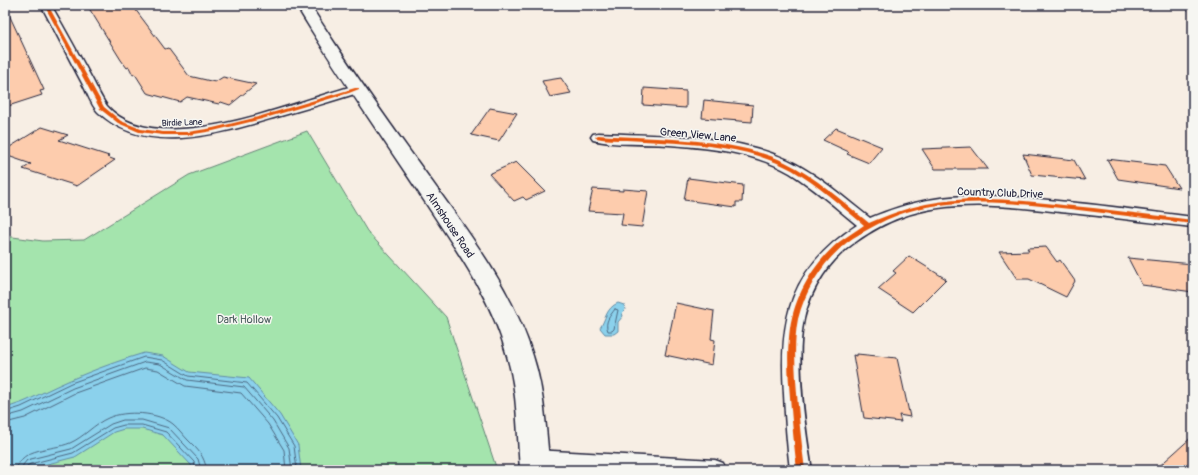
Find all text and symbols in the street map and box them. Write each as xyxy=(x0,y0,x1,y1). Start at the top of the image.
street label: Birdie Lane xyxy=(161,117,203,129)
street label: Green View Lane xyxy=(659,125,737,145)
street label: Country Club Drive xyxy=(957,185,1044,201)
street label: Almshouse Road xyxy=(423,190,477,260)
park label: Dark Hollow xyxy=(217,313,272,326)

